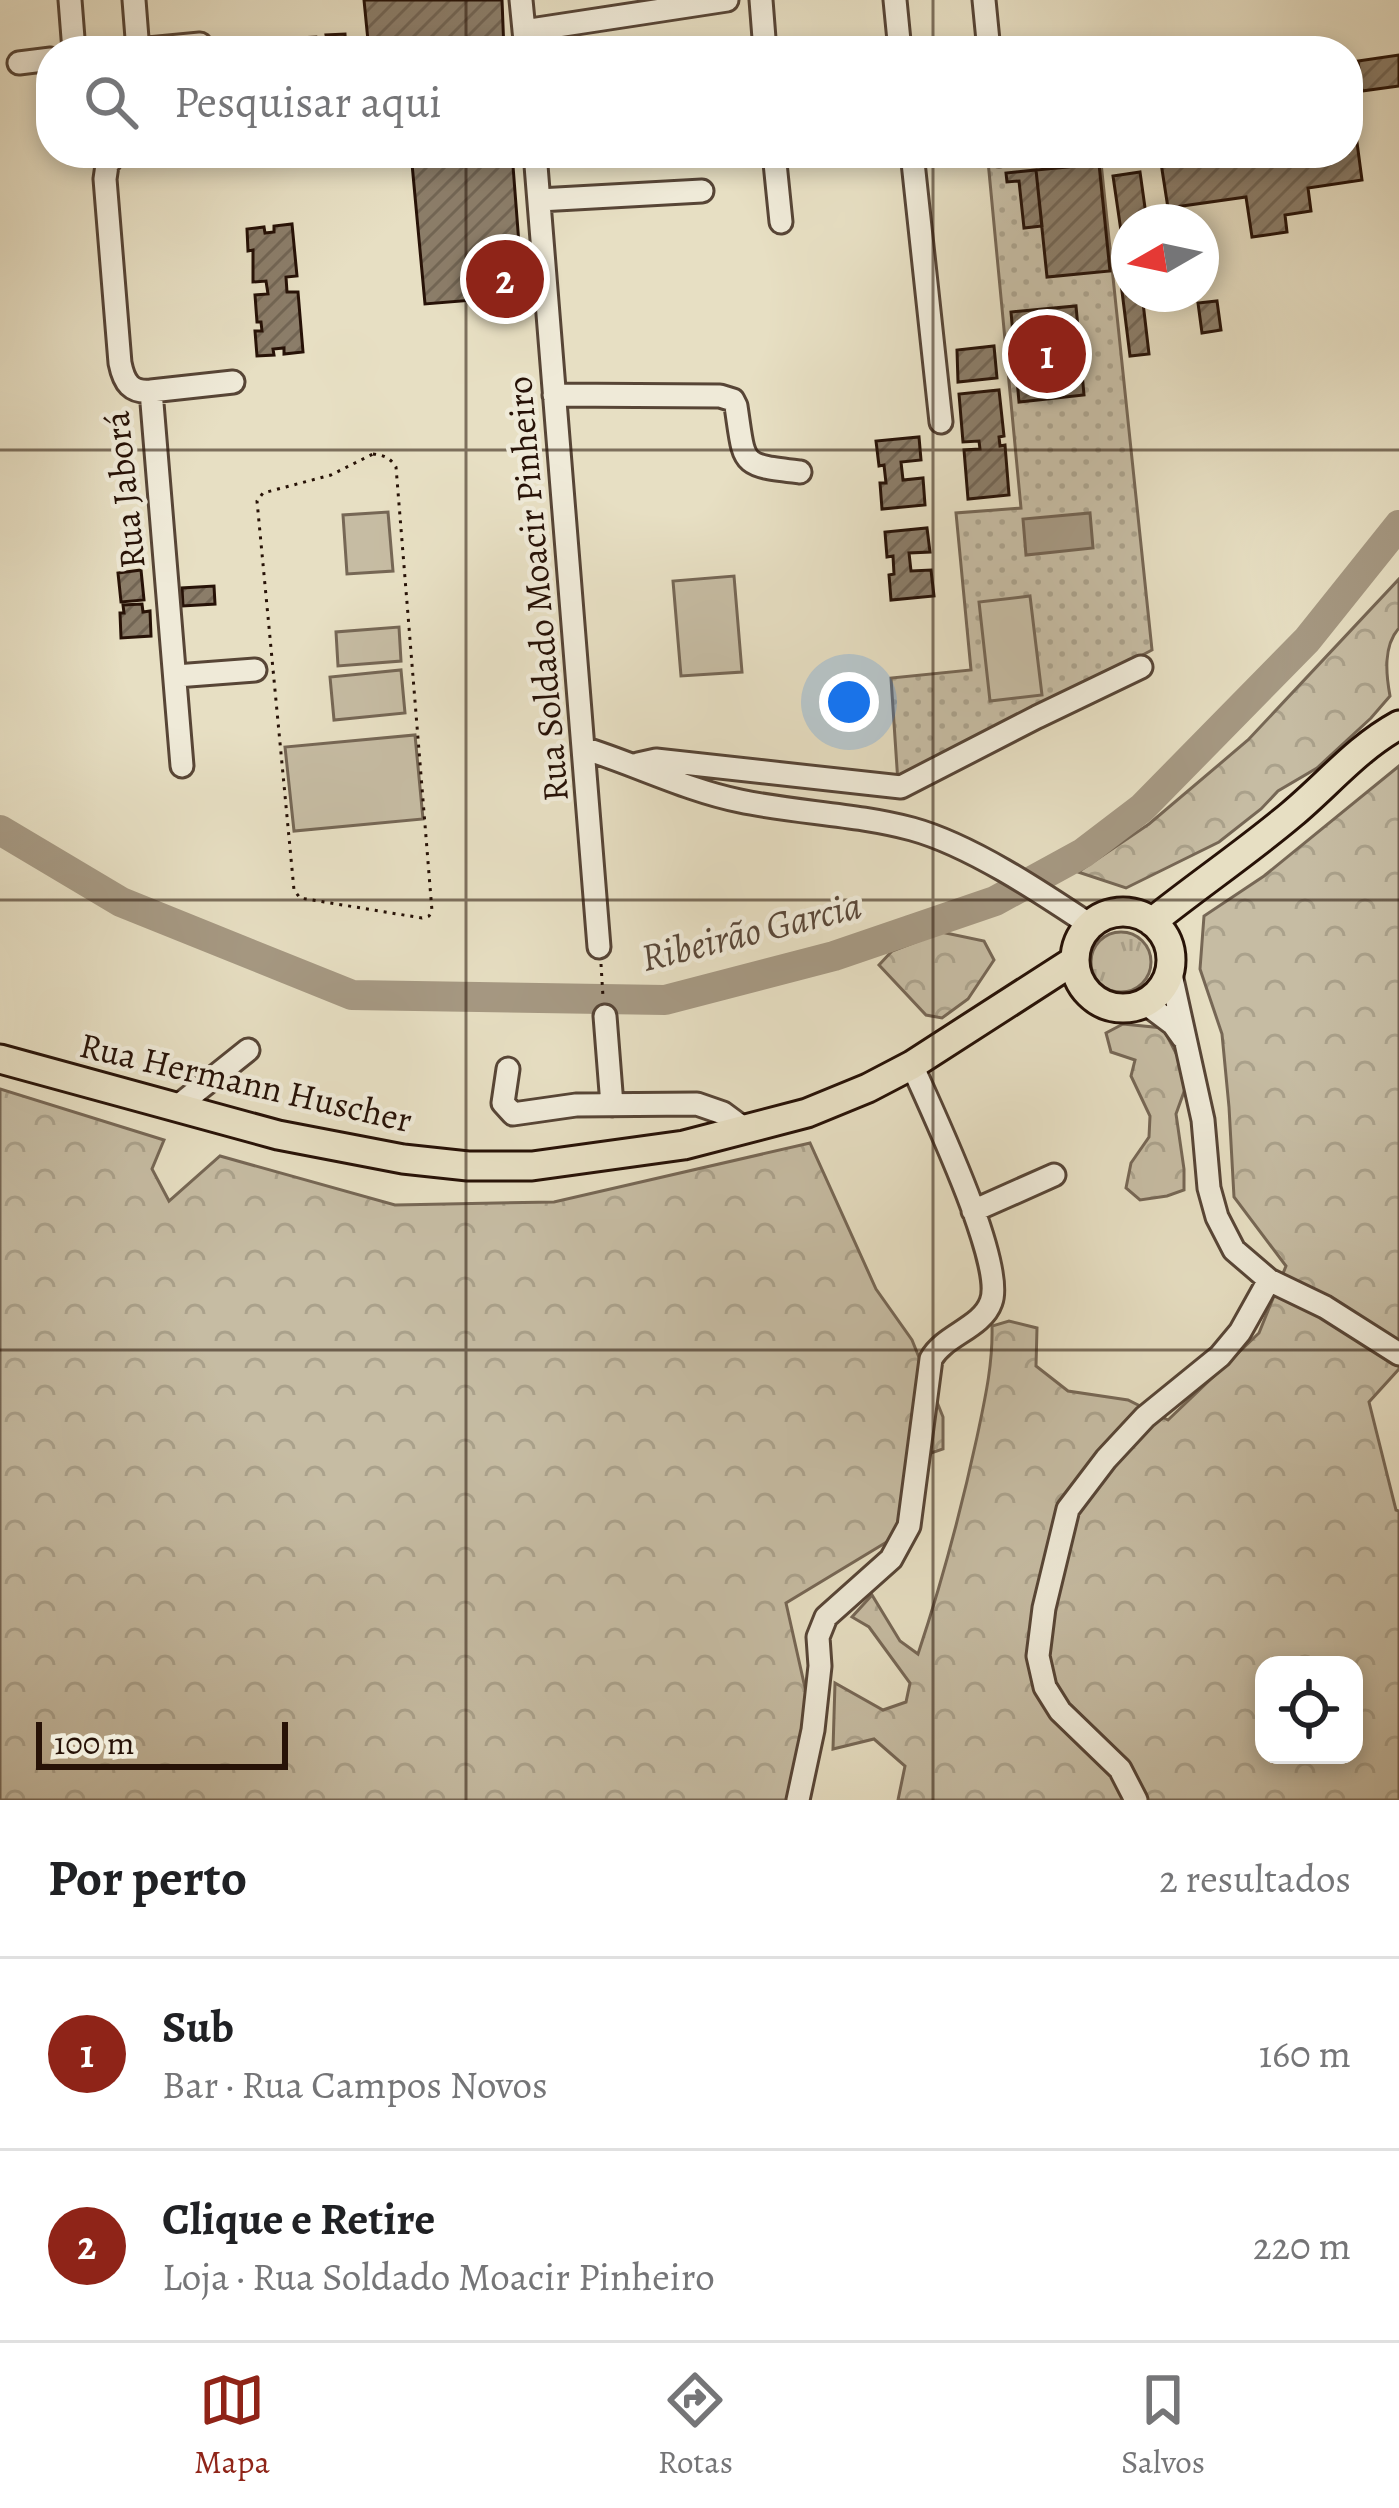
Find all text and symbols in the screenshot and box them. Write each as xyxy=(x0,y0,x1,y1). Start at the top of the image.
search box xyxy=(36,36,1363,168)
icon: search xyxy=(78,69,144,135)
text: Pesquisar aqui xyxy=(174,71,442,133)
north arrow xyxy=(1111,204,1219,312)
pin: 2 xyxy=(466,234,544,324)
pin: 1 xyxy=(1008,309,1086,399)
street label: Rua Soldado Moacir Pinheiro xyxy=(494,374,580,804)
street label: Rua Jaborá xyxy=(91,409,157,571)
your location xyxy=(819,672,879,732)
water label: Ribeirão Garcia xyxy=(635,878,867,984)
street label: Rua Hermann Huscher xyxy=(75,1020,417,1144)
map controls xyxy=(1255,1656,1363,1764)
button: locate xyxy=(1255,1656,1363,1764)
scale bar xyxy=(36,1716,288,1769)
text: 100 m xyxy=(54,1720,134,1765)
text: Por perto xyxy=(48,1843,247,1913)
text: 2 resultados xyxy=(1159,1852,1351,1905)
text: Sub xyxy=(162,1996,234,2058)
text: 1 xyxy=(80,2027,94,2080)
text: 160 m xyxy=(1259,2027,1351,2080)
text: Bar · Rua Campos Novos xyxy=(162,2058,548,2111)
text: Clique e Retire xyxy=(162,2188,435,2250)
text: 2 xyxy=(78,2219,96,2272)
text: 220 m xyxy=(1253,2219,1351,2272)
text: Loja · Rua Soldado Moacir Pinheiro xyxy=(162,2250,715,2303)
tab: Mapa xyxy=(194,2367,270,2484)
tab: Rotas xyxy=(658,2367,733,2484)
tab: Salvos xyxy=(1121,2367,1205,2484)

